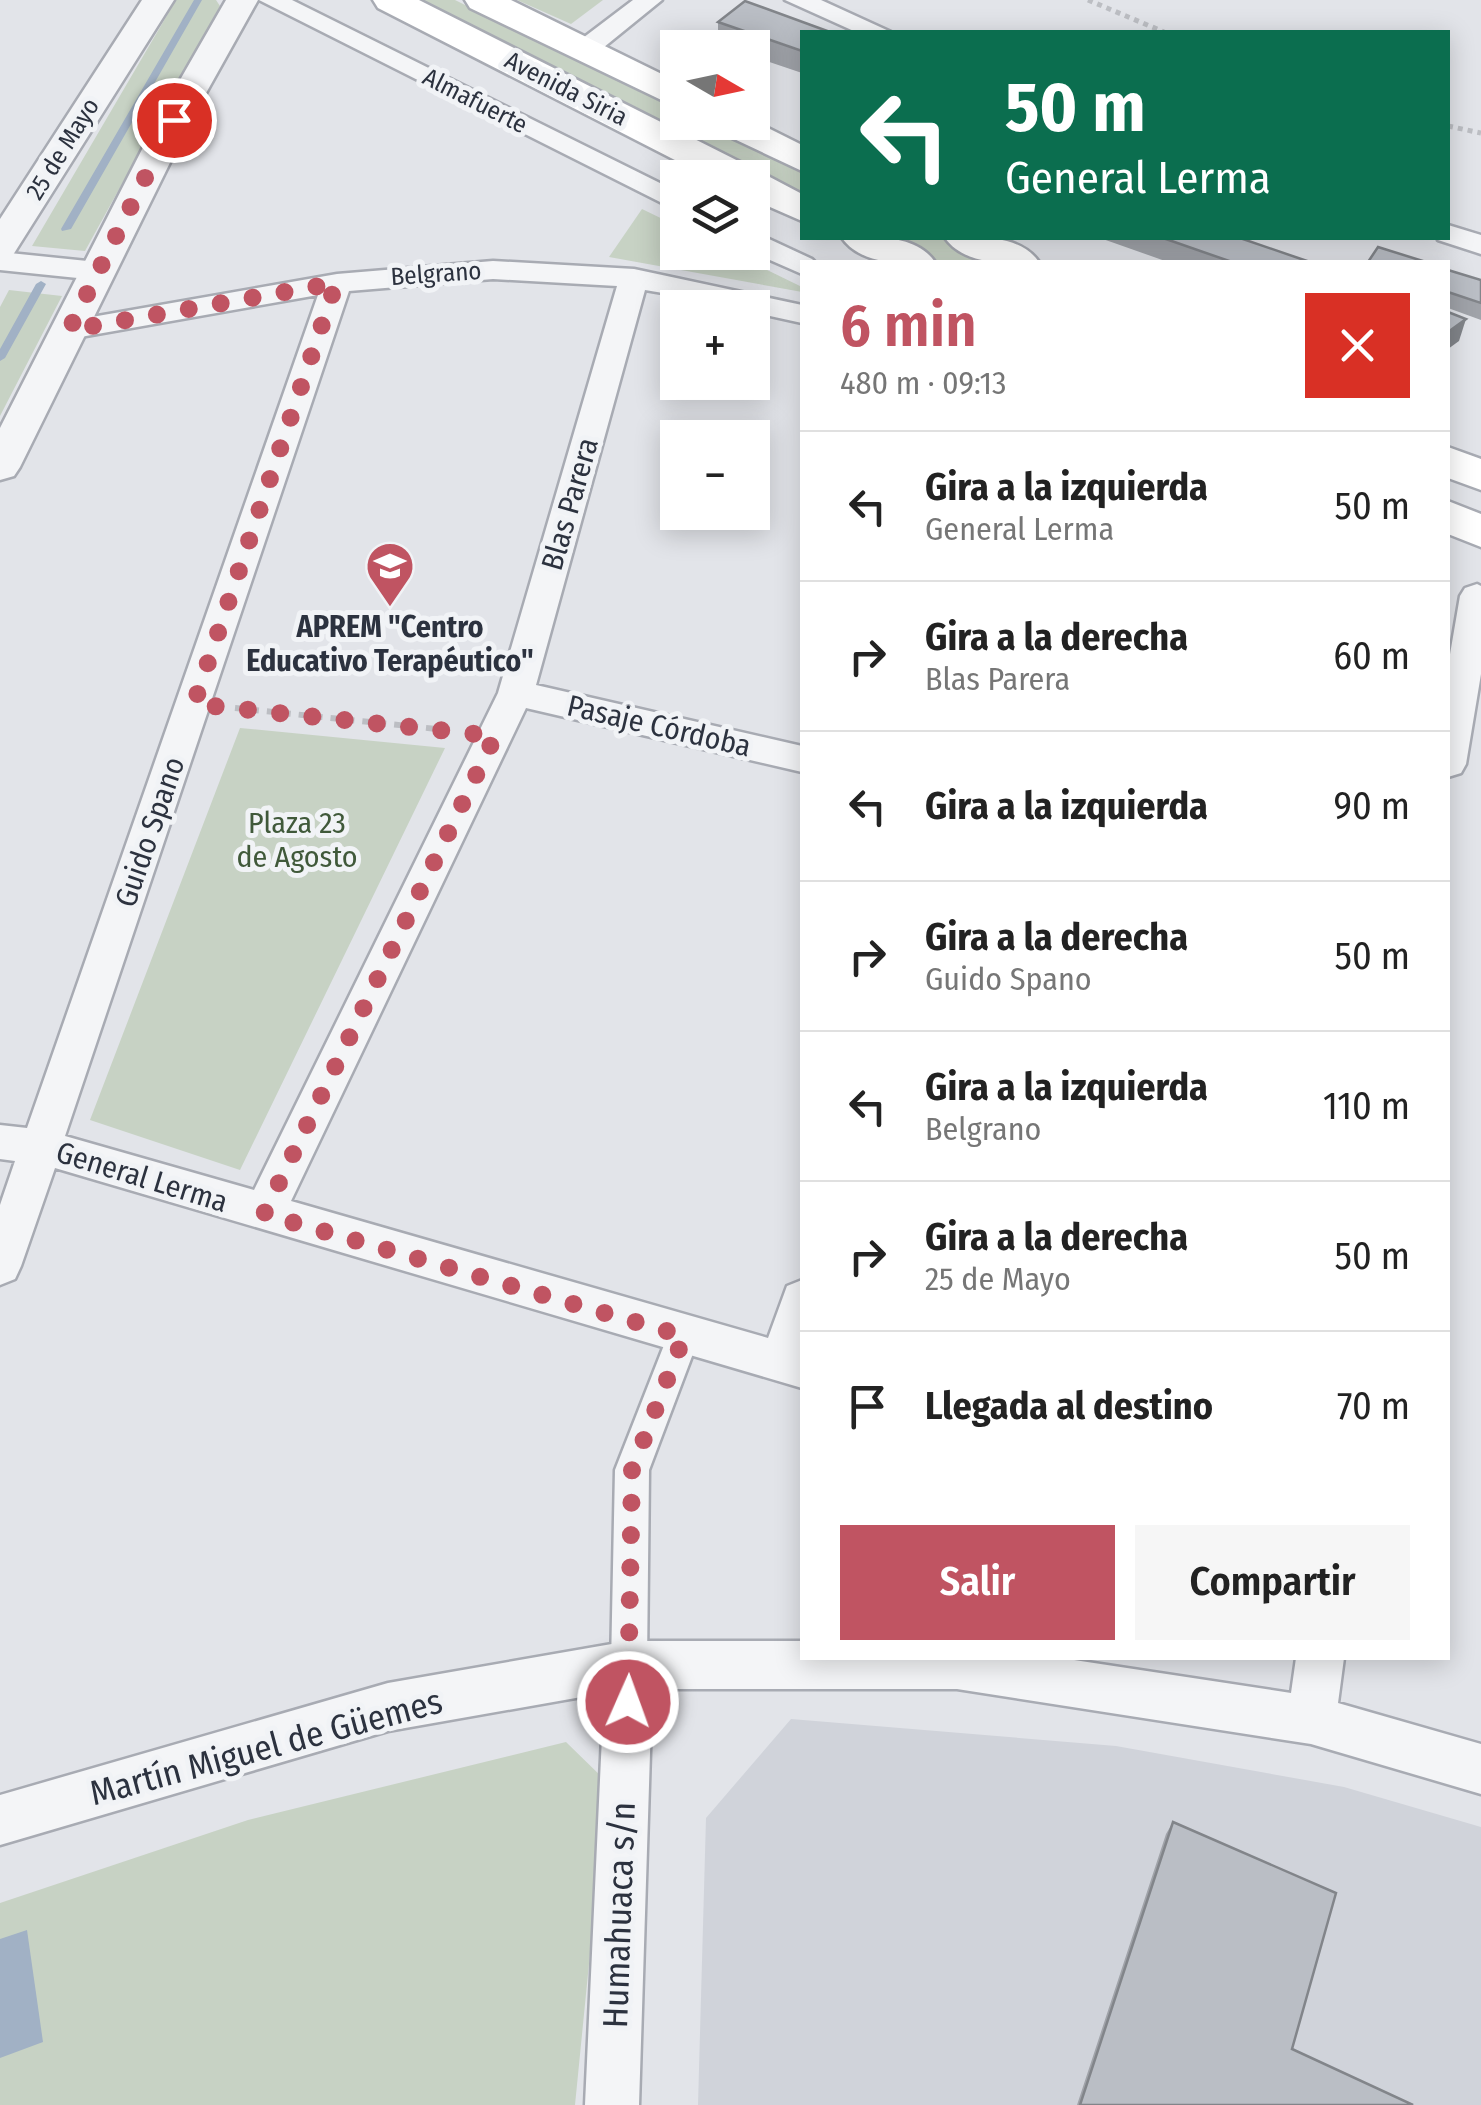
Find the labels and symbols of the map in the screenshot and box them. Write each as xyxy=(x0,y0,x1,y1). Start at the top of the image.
north arrow xyxy=(660,30,770,140)
street label: Avenida Siria xyxy=(500,45,632,133)
street label: Almafuerte xyxy=(418,62,532,140)
pin xyxy=(132,78,217,163)
street label: 25 de Mayo xyxy=(20,93,106,205)
street label: Belgrano xyxy=(390,256,482,292)
street label: Blas Parera xyxy=(534,434,606,574)
school or university icon: APREM "Centro Educativo Terapéutico" xyxy=(364,540,416,608)
place label: APREM "Centro Educativo Terapéutico" xyxy=(246,609,534,679)
street label: Pasaje Córdoba xyxy=(564,687,754,765)
street label: Guido Spano xyxy=(108,752,192,912)
park label: Plaza 23 de Agosto xyxy=(236,805,358,875)
street label: General Lerma xyxy=(52,1134,232,1220)
position arrow xyxy=(576,1650,680,1754)
street label: Martín Miguel de Güemes xyxy=(85,1680,447,1814)
street label: Humahuaca s/n xyxy=(594,1801,644,2029)

